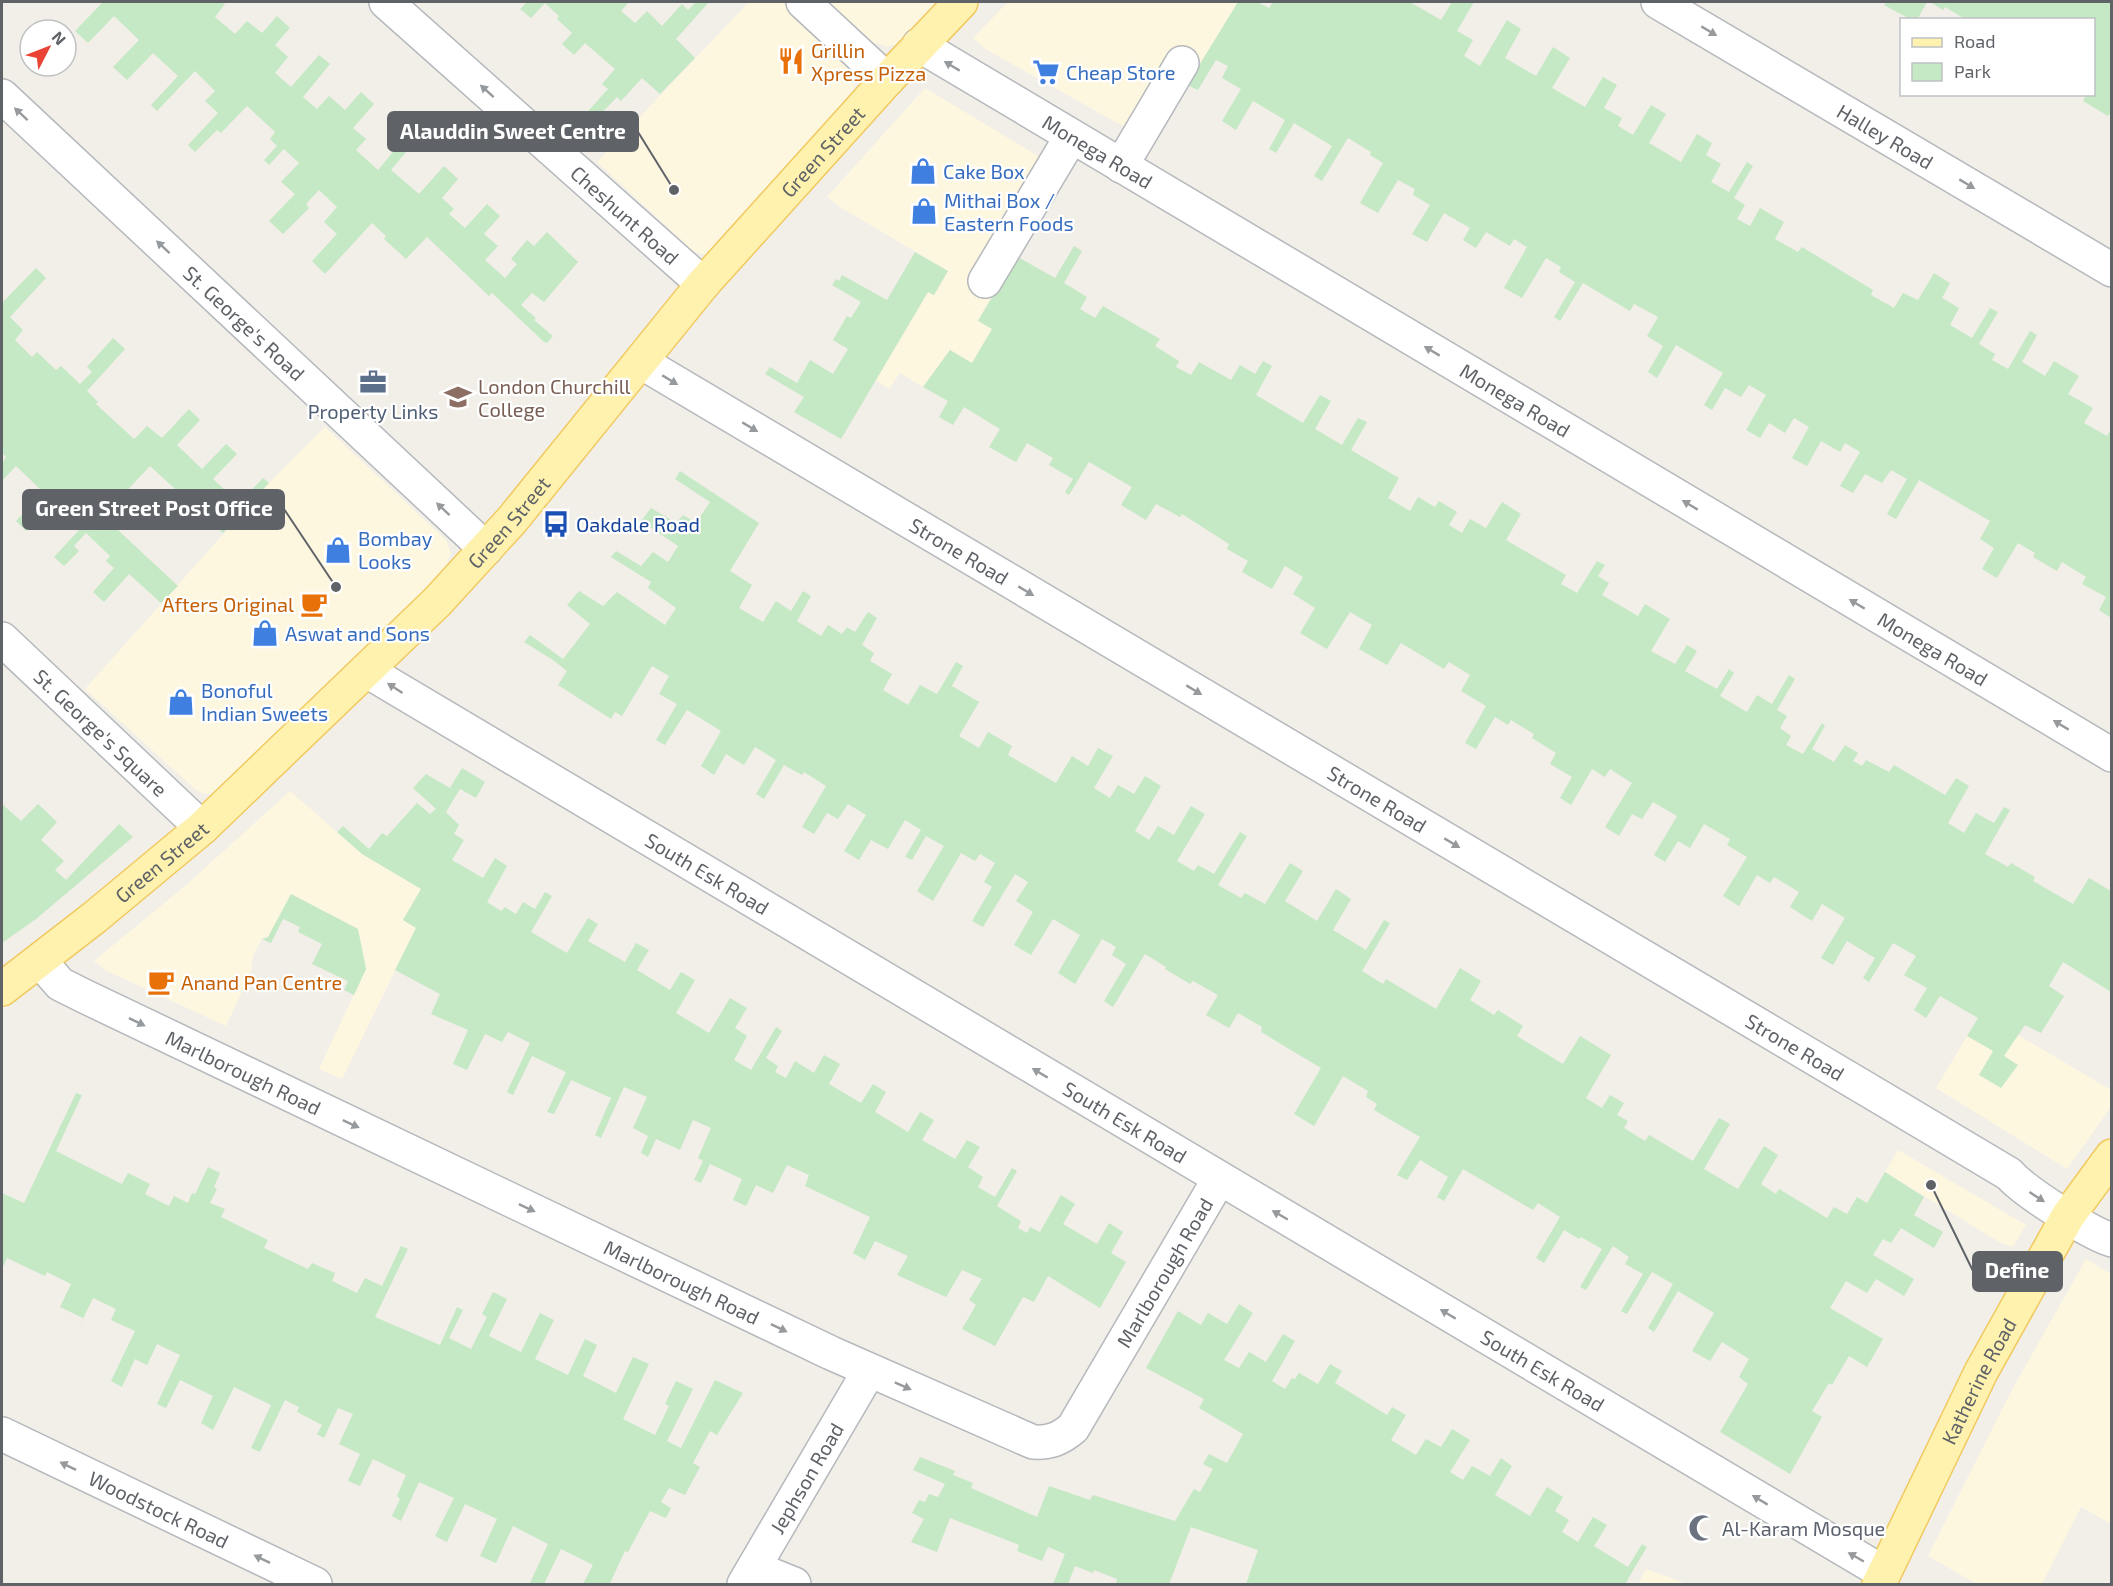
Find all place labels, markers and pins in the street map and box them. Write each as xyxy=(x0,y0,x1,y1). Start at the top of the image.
place label: Grillin Xpress Pizza xyxy=(811,38,926,85)
restaurant icon: Grillin Xpress Pizza xyxy=(776,46,806,76)
supermarket icon: Cheap Store xyxy=(1031,57,1061,87)
place label: Cheap Store xyxy=(1066,60,1175,84)
callout: Alauddin Sweet Centre xyxy=(388,112,638,151)
shop icon: Cake Box xyxy=(908,156,938,186)
place label: Cake Box xyxy=(943,159,1025,183)
place label: Mithai Box / Eastern Foods xyxy=(944,188,1074,235)
shop icon: Mithai Box / Eastern Foods xyxy=(909,196,939,226)
office icon: Property Links xyxy=(358,367,388,397)
place label: London Churchill College xyxy=(478,374,631,421)
school or university icon: London Churchill College xyxy=(443,382,473,412)
place label: Property Links xyxy=(308,399,438,423)
callout: Green Street Post Office xyxy=(23,490,284,529)
bus stop icon: Oakdale Road xyxy=(541,509,571,539)
place label: Oakdale Road xyxy=(576,512,700,536)
place label: Bombay Looks xyxy=(358,526,433,573)
shop icon: Bombay Looks xyxy=(323,535,353,565)
cafe icon: Afters Original xyxy=(299,589,329,619)
place label: Afters Original xyxy=(162,592,294,616)
shop icon: Aswat and Sons xyxy=(250,618,280,648)
place label: Aswat and Sons xyxy=(285,621,430,645)
place label: Bonoful Indian Sweets xyxy=(201,678,328,725)
shop icon: Bonoful Indian Sweets xyxy=(166,687,196,717)
cafe icon: Anand Pan Centre xyxy=(146,967,176,997)
place label: Anand Pan Centre xyxy=(181,970,342,994)
callout: Define xyxy=(1973,1252,2062,1291)
mosque icon: Al-Karam Mosque xyxy=(1687,1513,1717,1543)
place label: Al-Karam Mosque xyxy=(1722,1516,1885,1540)

